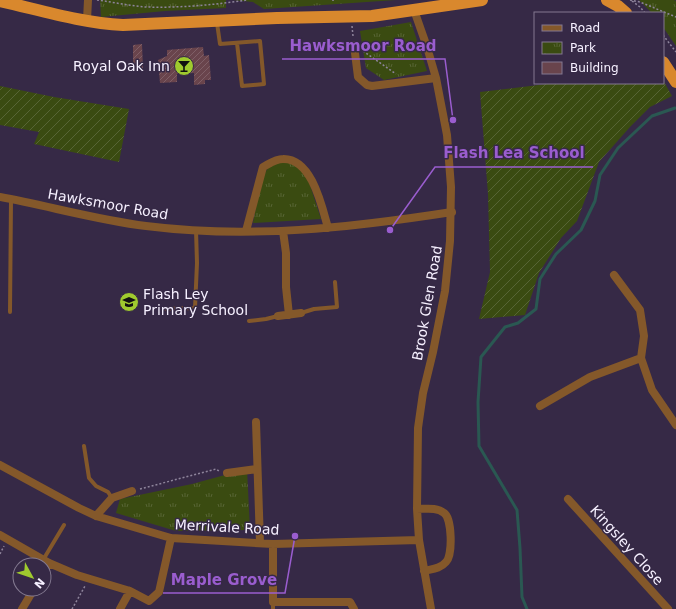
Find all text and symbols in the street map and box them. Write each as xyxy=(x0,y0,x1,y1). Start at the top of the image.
legend xyxy=(534,12,664,84)
text: Road xyxy=(570,21,600,35)
callout: Hawksmoor Road xyxy=(282,32,445,59)
text: Hawksmoor Road xyxy=(289,37,437,55)
text: Park xyxy=(570,41,596,55)
bar icon: Royal Oak Inn xyxy=(173,55,195,77)
place label: Royal Oak Inn xyxy=(73,58,170,74)
text: Building xyxy=(570,61,619,75)
callout: Flash Lea School xyxy=(435,140,593,167)
text: Flash Lea School xyxy=(443,144,585,162)
street label: Hawksmoor Road xyxy=(47,186,169,222)
street label: Brook Glen Road xyxy=(409,244,445,362)
place label: Flash Ley Primary School xyxy=(143,286,248,318)
school or university icon: Flash Ley Primary School xyxy=(118,291,140,313)
street label: Kingsley Close xyxy=(587,502,667,588)
street label: Merrivale Road xyxy=(174,516,280,538)
north arrow xyxy=(12,557,52,597)
callout: Maple Grove xyxy=(163,566,285,593)
text: Maple Grove xyxy=(171,571,277,589)
text: N xyxy=(31,575,47,591)

